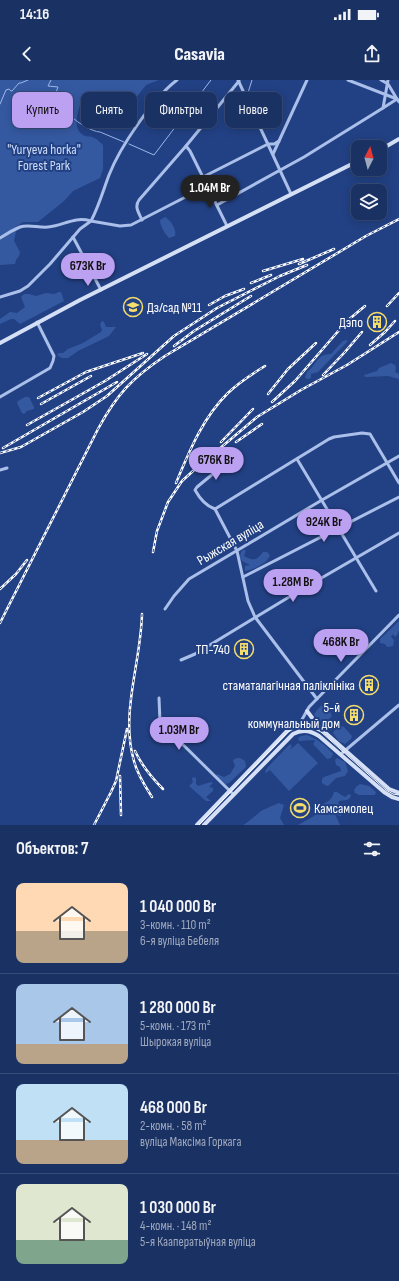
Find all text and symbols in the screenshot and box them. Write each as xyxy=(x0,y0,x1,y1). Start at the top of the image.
text: 14:16 xyxy=(20,5,49,24)
icon: back xyxy=(16,43,38,65)
icon: share xyxy=(361,43,383,65)
text: Casavia xyxy=(174,44,225,65)
chip: Купить xyxy=(12,92,73,128)
chip: Снять xyxy=(81,92,137,128)
chip: Фильтры xyxy=(145,92,217,128)
chip: Новое xyxy=(225,92,282,128)
north arrow xyxy=(351,140,387,176)
map controls xyxy=(351,140,387,220)
park label: "Yuryeva horka" Forest Park xyxy=(7,141,81,174)
pin: 1.04M Br xyxy=(169,175,251,209)
text: 1.04M Br xyxy=(190,180,230,196)
button: layers xyxy=(351,184,387,220)
pin: 673K Br xyxy=(51,253,125,287)
text: 673K Br xyxy=(70,258,106,274)
school or university icon: Дз/сад №11 xyxy=(122,296,144,318)
place label: Дз/сад №11 xyxy=(147,299,202,316)
building icon: Дэпо xyxy=(366,311,388,333)
place label: Дэпо xyxy=(339,314,363,331)
pin: 676K Br xyxy=(179,447,253,481)
text: 676K Br xyxy=(198,452,234,468)
pin: 924K Br xyxy=(287,509,361,543)
text: 924K Br xyxy=(306,514,342,530)
street label: Рыжская вуліца xyxy=(194,516,267,569)
pin: 1.28M Br xyxy=(252,569,334,603)
text: 1.28M Br xyxy=(273,574,313,590)
pin: 468K Br xyxy=(304,629,378,663)
text: 468K Br xyxy=(323,634,359,650)
building icon: ТП-740 xyxy=(233,638,255,660)
place label: ТП-740 xyxy=(196,641,230,658)
building icon: стаматалагічная паліклініка xyxy=(358,674,380,696)
place label: стаматалагічная паліклініка xyxy=(222,677,355,694)
place label: 5-й коммунальный дом xyxy=(248,699,340,732)
building icon: 5-й коммунальный дом xyxy=(343,704,365,726)
pin: 1.03M Br xyxy=(138,717,220,751)
text: 1.03M Br xyxy=(159,722,199,738)
sports icon: Камсамолец xyxy=(289,797,311,819)
place label: Камсамолец xyxy=(314,800,373,817)
icon: filters xyxy=(361,838,383,860)
text: Объектов: 7 xyxy=(16,839,88,859)
text: 1 040 000 Br xyxy=(140,897,216,917)
icon: home xyxy=(48,899,96,947)
text: 3-комн. · 110 m² xyxy=(140,917,211,933)
text: 6-я вуліца Бебеля xyxy=(140,933,219,949)
text: 1 280 000 Br xyxy=(140,998,216,1018)
icon: home xyxy=(48,1000,96,1048)
text: 5-комн. · 173 m² xyxy=(140,1018,211,1034)
text: Шырокая вуліца xyxy=(140,1034,211,1050)
text: 468 000 Br xyxy=(140,1098,207,1118)
icon: home xyxy=(48,1100,96,1148)
text: 2-комн. · 58 m² xyxy=(140,1118,207,1134)
text: вуліца Максіма Горкага xyxy=(140,1134,241,1150)
text: 1 030 000 Br xyxy=(140,1198,216,1218)
icon: home xyxy=(48,1200,96,1248)
text: 4-комн. · 148 m² xyxy=(140,1218,212,1234)
text: 5-я Кааператыўная вуліца xyxy=(140,1234,256,1250)

